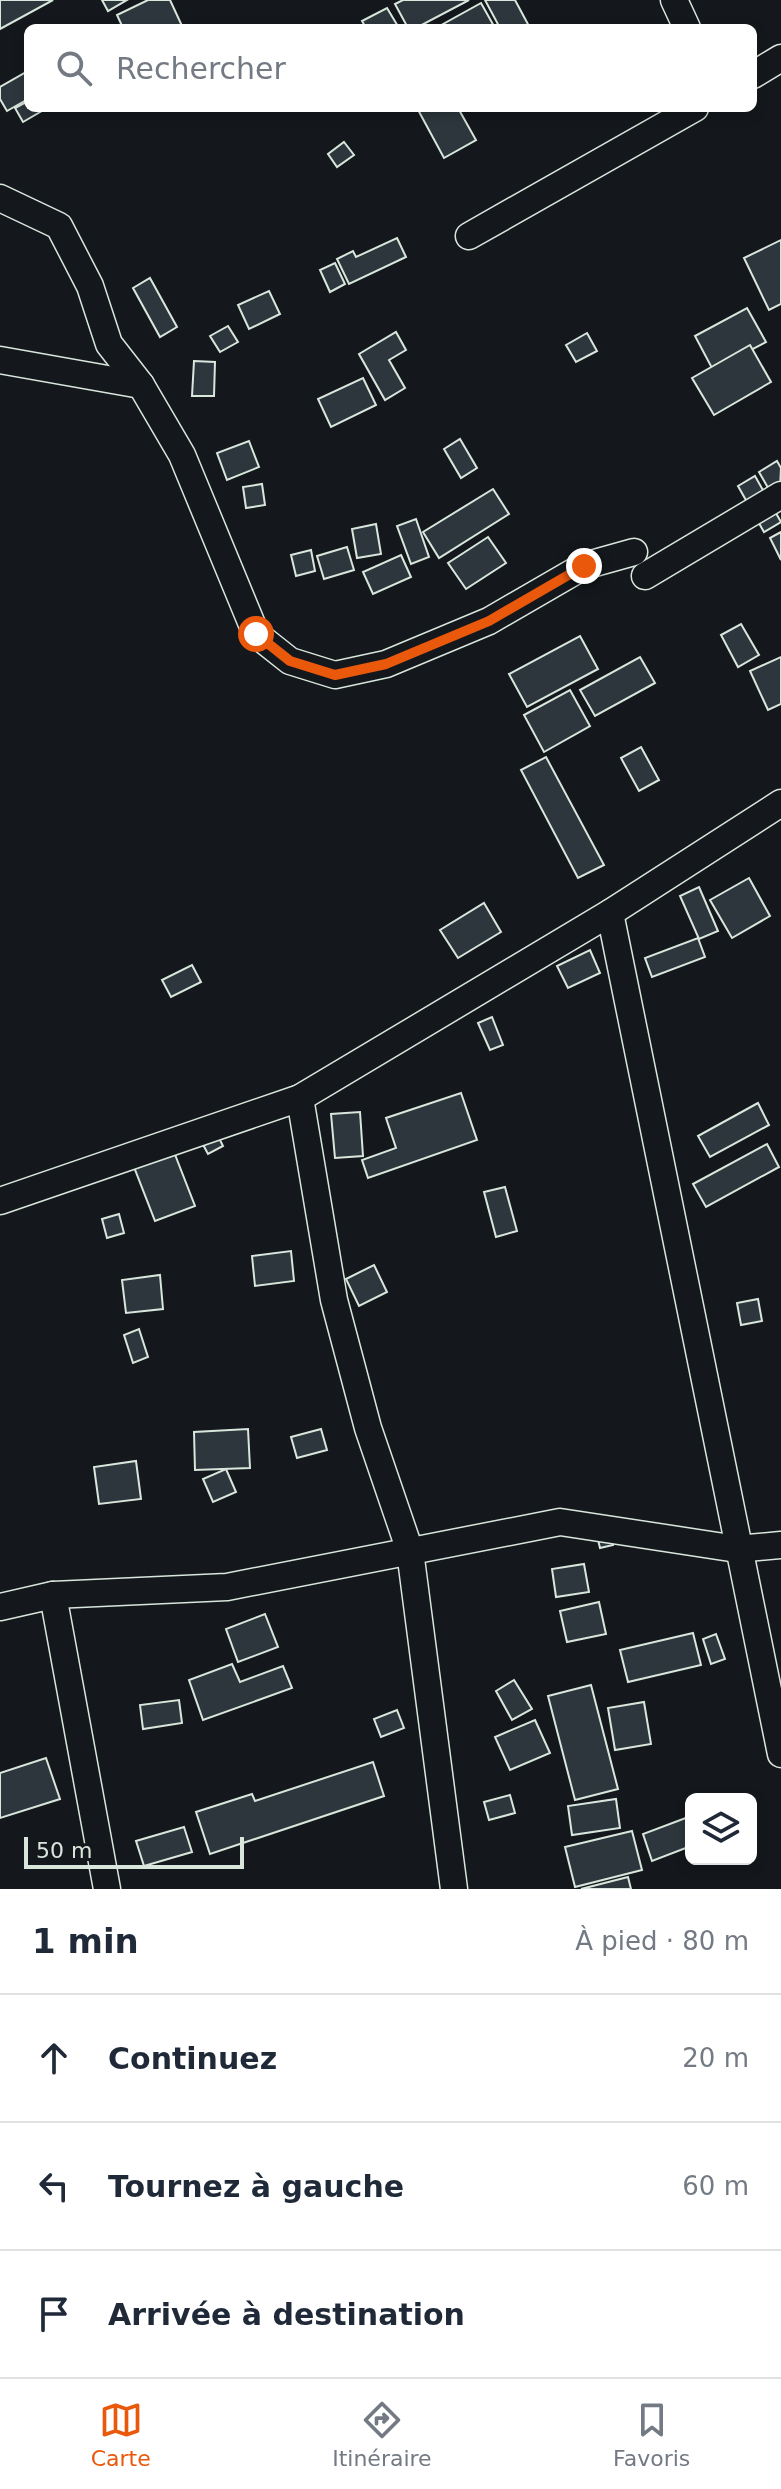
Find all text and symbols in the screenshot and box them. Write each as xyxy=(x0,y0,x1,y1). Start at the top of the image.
search box xyxy=(24,24,757,112)
icon: search xyxy=(52,46,96,90)
text: Rechercher xyxy=(116,51,286,86)
route end xyxy=(566,548,602,584)
route start xyxy=(238,616,274,652)
map controls xyxy=(685,1793,757,1865)
button: layers xyxy=(685,1793,757,1865)
scale bar xyxy=(24,1833,244,1869)
text: 50 m xyxy=(36,1838,92,1863)
text: 1 min xyxy=(32,1921,139,1961)
text: À pied · 80 m xyxy=(575,1926,749,1956)
icon: ahead xyxy=(32,2036,76,2080)
text: Continuez xyxy=(108,2041,277,2076)
text: 20 m xyxy=(682,2043,749,2073)
icon: left xyxy=(32,2164,76,2208)
text: Tournez à gauche xyxy=(108,2169,404,2204)
text: 60 m xyxy=(682,2171,749,2201)
icon: arrive xyxy=(32,2292,76,2336)
text: Arrivée à destination xyxy=(108,2297,465,2332)
tab: Carte xyxy=(91,2398,151,2471)
tab: Itinéraire xyxy=(332,2398,432,2471)
tab: Favoris xyxy=(613,2398,690,2471)

